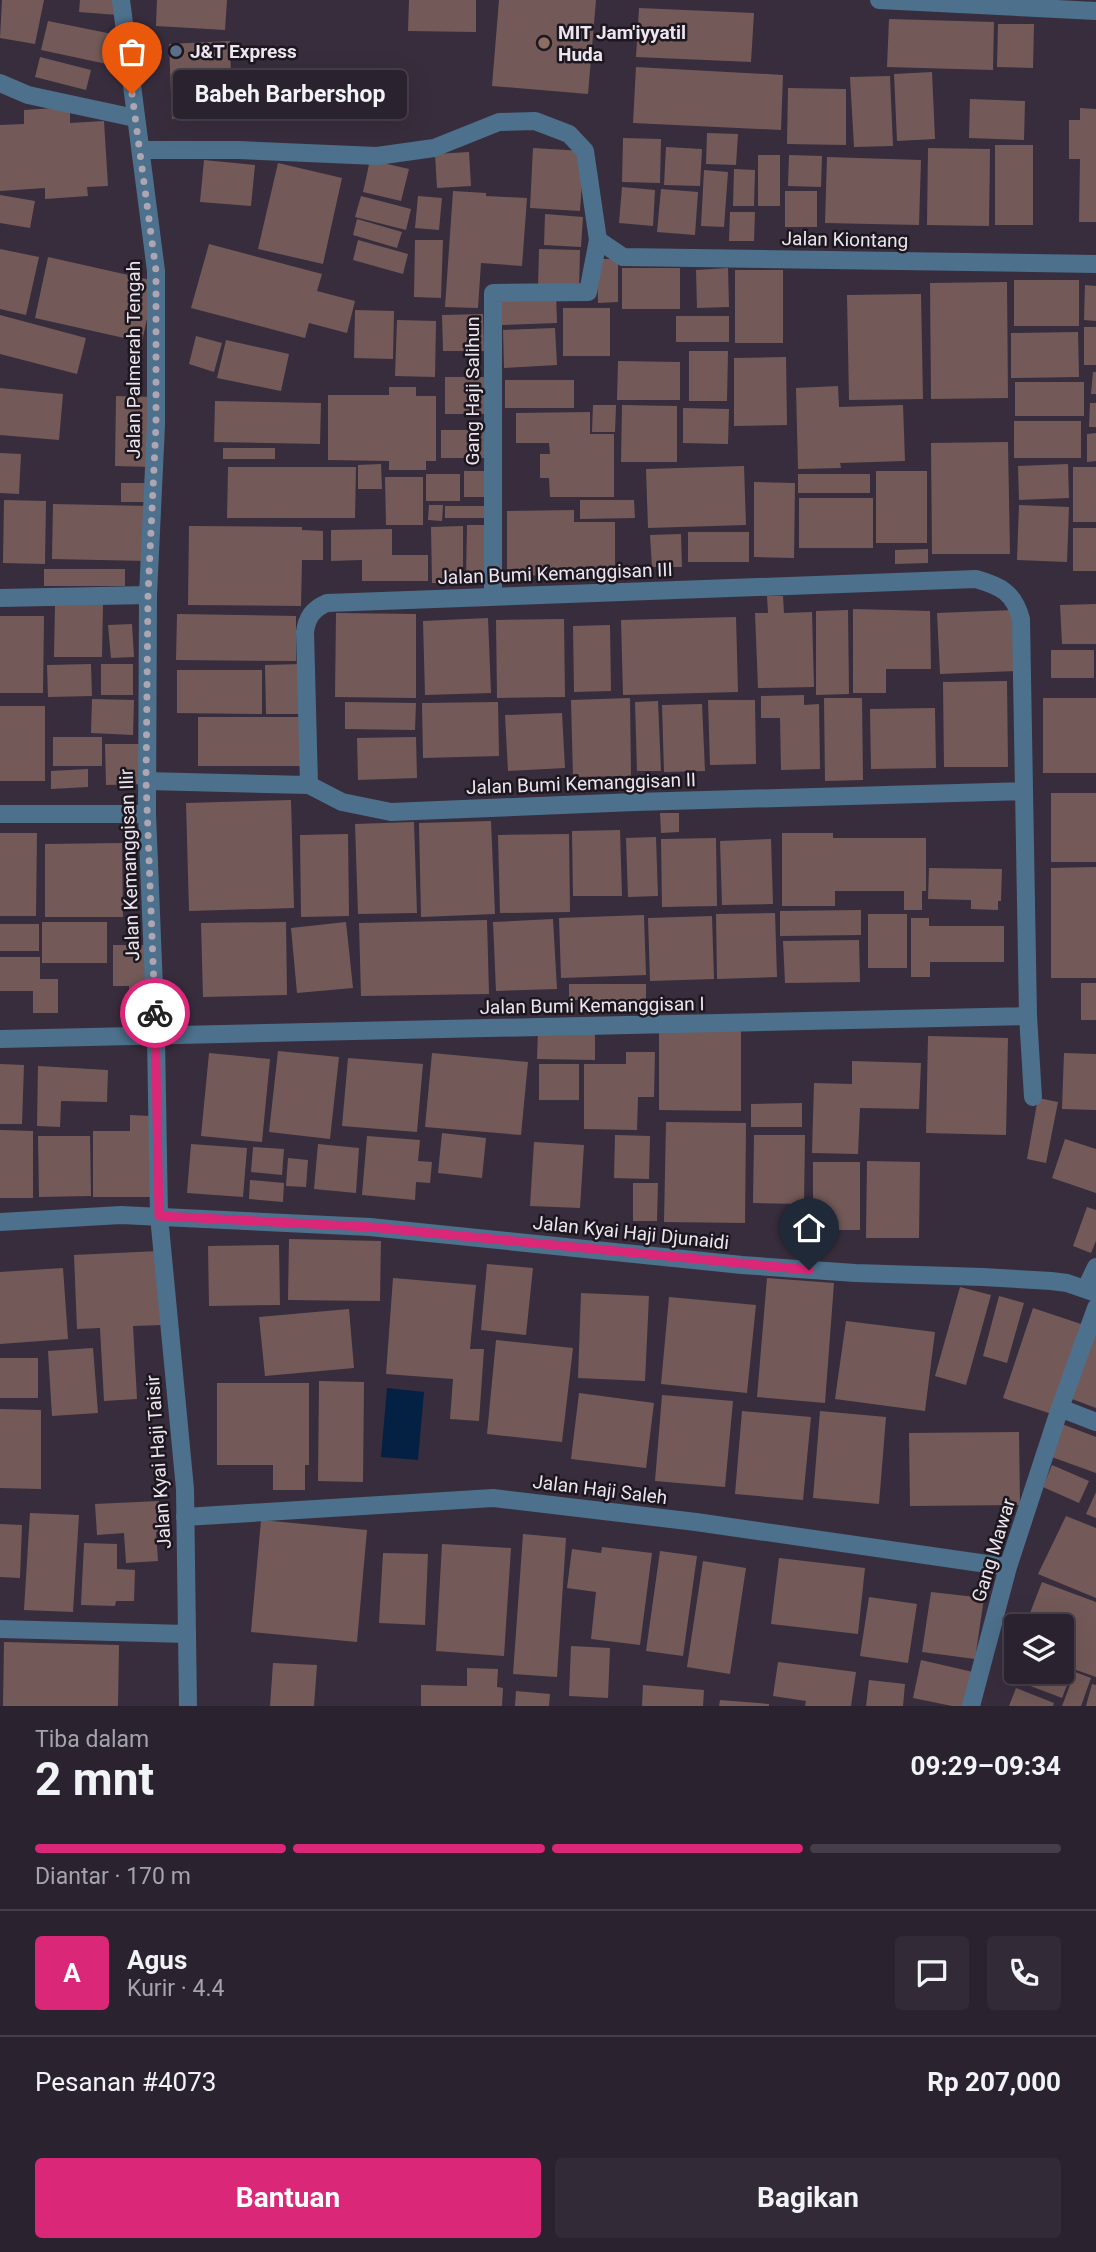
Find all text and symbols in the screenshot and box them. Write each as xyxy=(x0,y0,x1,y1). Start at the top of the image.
place label: MIT Jam'iyyatil Huda xyxy=(558,21,686,66)
pin xyxy=(102,22,162,94)
icon: bag xyxy=(113,33,151,71)
marker: MIT Jam'iyyatil Huda xyxy=(536,35,552,51)
place label: J&T Express xyxy=(190,40,297,63)
marker: J&T Express xyxy=(168,43,184,59)
callout: Babeh Barbershop xyxy=(174,70,408,119)
text: Babeh Barbershop xyxy=(195,81,385,108)
street label: Jalan Kiontang xyxy=(782,227,908,252)
street label: Jalan Palmerah Tengah xyxy=(122,261,145,459)
street label: Gang Haji Salihun xyxy=(461,316,484,466)
street label: Jalan Bumi Kemanggisan III xyxy=(437,558,673,589)
street label: Jalan Kemanggisan Ilir xyxy=(115,768,144,962)
street label: Jalan Bumi Kemanggisan II xyxy=(466,768,696,799)
courier xyxy=(120,978,190,1048)
street label: Jalan Bumi Kemanggisan I xyxy=(479,992,705,1019)
icon: bike xyxy=(136,994,174,1032)
pin xyxy=(779,1198,839,1270)
icon: home xyxy=(790,1209,828,1247)
street label: Jalan Kyai Haji Djunaidi xyxy=(532,1211,730,1254)
street label: Jalan Kyai Haji Taisir xyxy=(141,1374,176,1550)
street label: Jalan Haji Saleh xyxy=(531,1470,669,1509)
street label: Gang Mawar xyxy=(967,1495,1020,1605)
map controls xyxy=(1004,1614,1074,1684)
button: layers xyxy=(1004,1614,1074,1684)
text: Tiba dalam xyxy=(35,1726,149,1753)
text: 09:29–09:34 xyxy=(911,1751,1061,1781)
text: 2 mnt xyxy=(35,1752,154,1806)
text: Diantar · 170 m xyxy=(35,1863,191,1890)
button: chat xyxy=(895,1936,969,2010)
button: phone xyxy=(987,1936,1061,2010)
text: Agus xyxy=(127,1945,187,1975)
text: A xyxy=(63,1958,81,1988)
text: Kurir · 4.4 xyxy=(127,1975,224,2002)
text: Pesanan #4073 xyxy=(35,2067,216,2097)
text: Rp 207,000 xyxy=(927,2067,1061,2097)
button: Bantuan xyxy=(35,2158,541,2238)
button: Bagikan xyxy=(555,2158,1061,2238)

